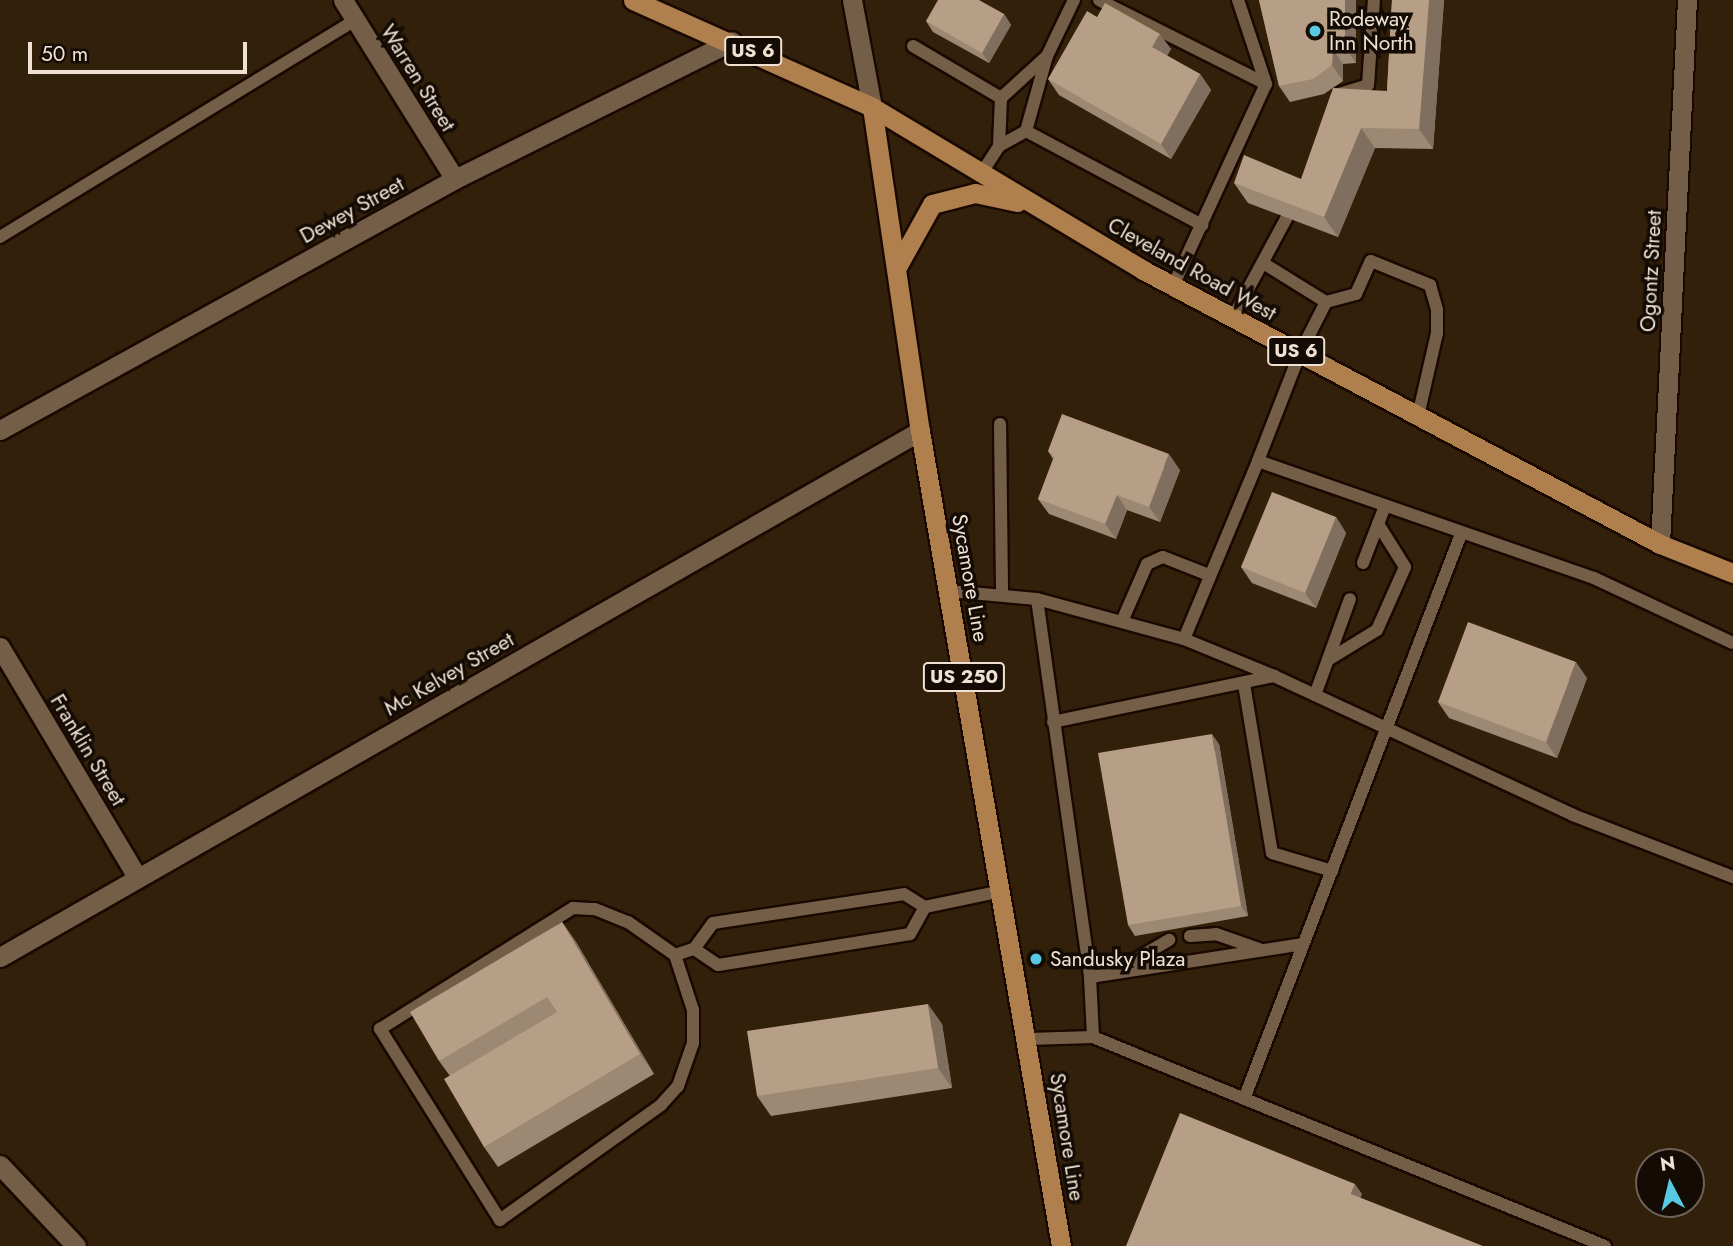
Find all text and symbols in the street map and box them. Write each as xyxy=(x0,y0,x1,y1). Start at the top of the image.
place label: Rodeway Inn North xyxy=(1329,6,1414,56)
street label: Warren Street xyxy=(375,20,461,136)
marker: Rodeway Inn North xyxy=(1307,23,1323,39)
scale bar xyxy=(32,28,250,72)
road number: US 6 xyxy=(723,36,783,66)
text: 50 m xyxy=(41,39,88,69)
street label: Dewey Street xyxy=(296,171,408,249)
street label: Ogontz Street xyxy=(1635,209,1667,333)
street label: Cleveland Road West xyxy=(1103,212,1281,326)
road number: US 6 xyxy=(1266,336,1326,366)
street label: Sycamore Line xyxy=(946,512,994,644)
street label: Mc Kelvey Street xyxy=(380,627,518,721)
road number: US 250 xyxy=(922,662,1006,692)
street label: Franklin Street xyxy=(45,690,131,810)
place label: Sandusky Plaza xyxy=(1050,946,1185,972)
marker: Sandusky Plaza xyxy=(1028,951,1044,967)
street label: Sycamore Line xyxy=(1044,1071,1090,1203)
north arrow xyxy=(1635,1148,1705,1218)
text: N xyxy=(1658,1149,1677,1178)

